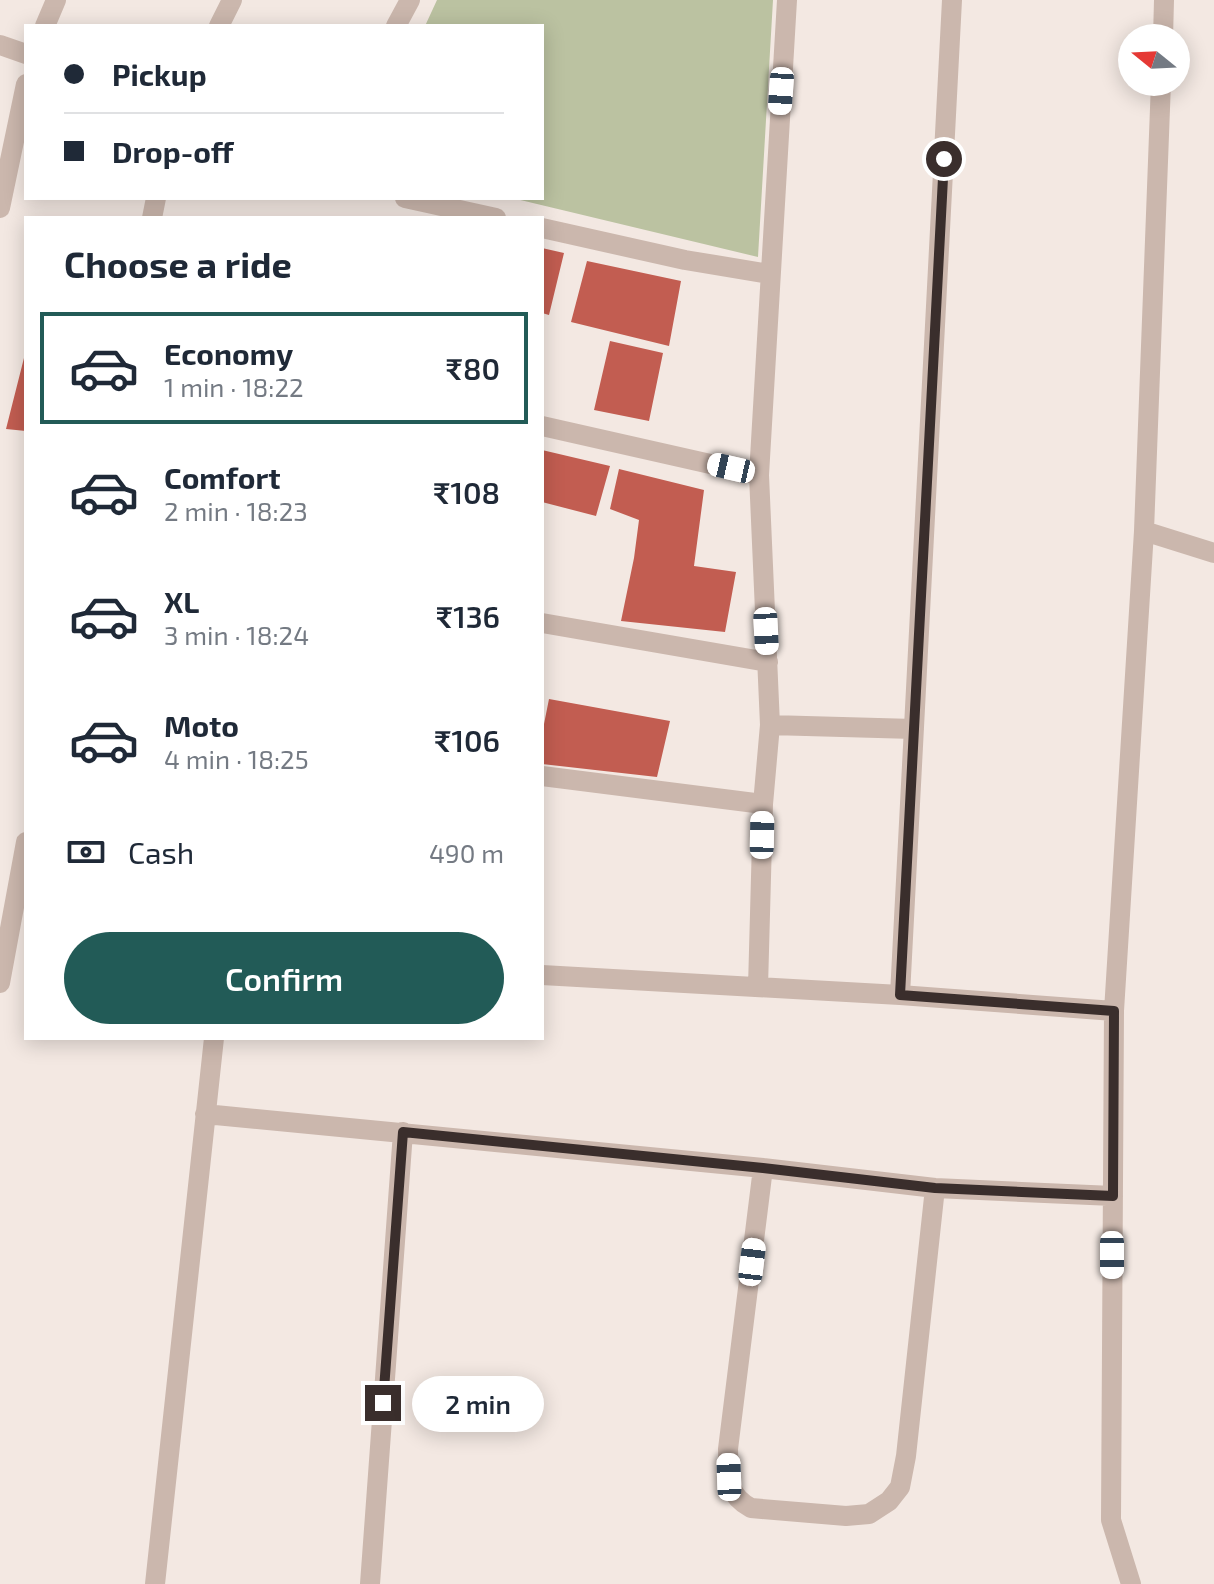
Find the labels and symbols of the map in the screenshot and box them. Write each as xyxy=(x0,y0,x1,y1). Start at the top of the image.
north arrow xyxy=(1118,24,1190,96)
car xyxy=(767,66,795,116)
route start xyxy=(926,141,962,177)
car xyxy=(705,451,757,485)
car xyxy=(753,606,779,656)
car xyxy=(750,811,774,859)
car xyxy=(1100,1231,1124,1279)
car xyxy=(737,1237,767,1287)
callout: 2 min xyxy=(411,1375,543,1431)
route end xyxy=(365,1385,401,1421)
car xyxy=(716,1453,742,1501)

